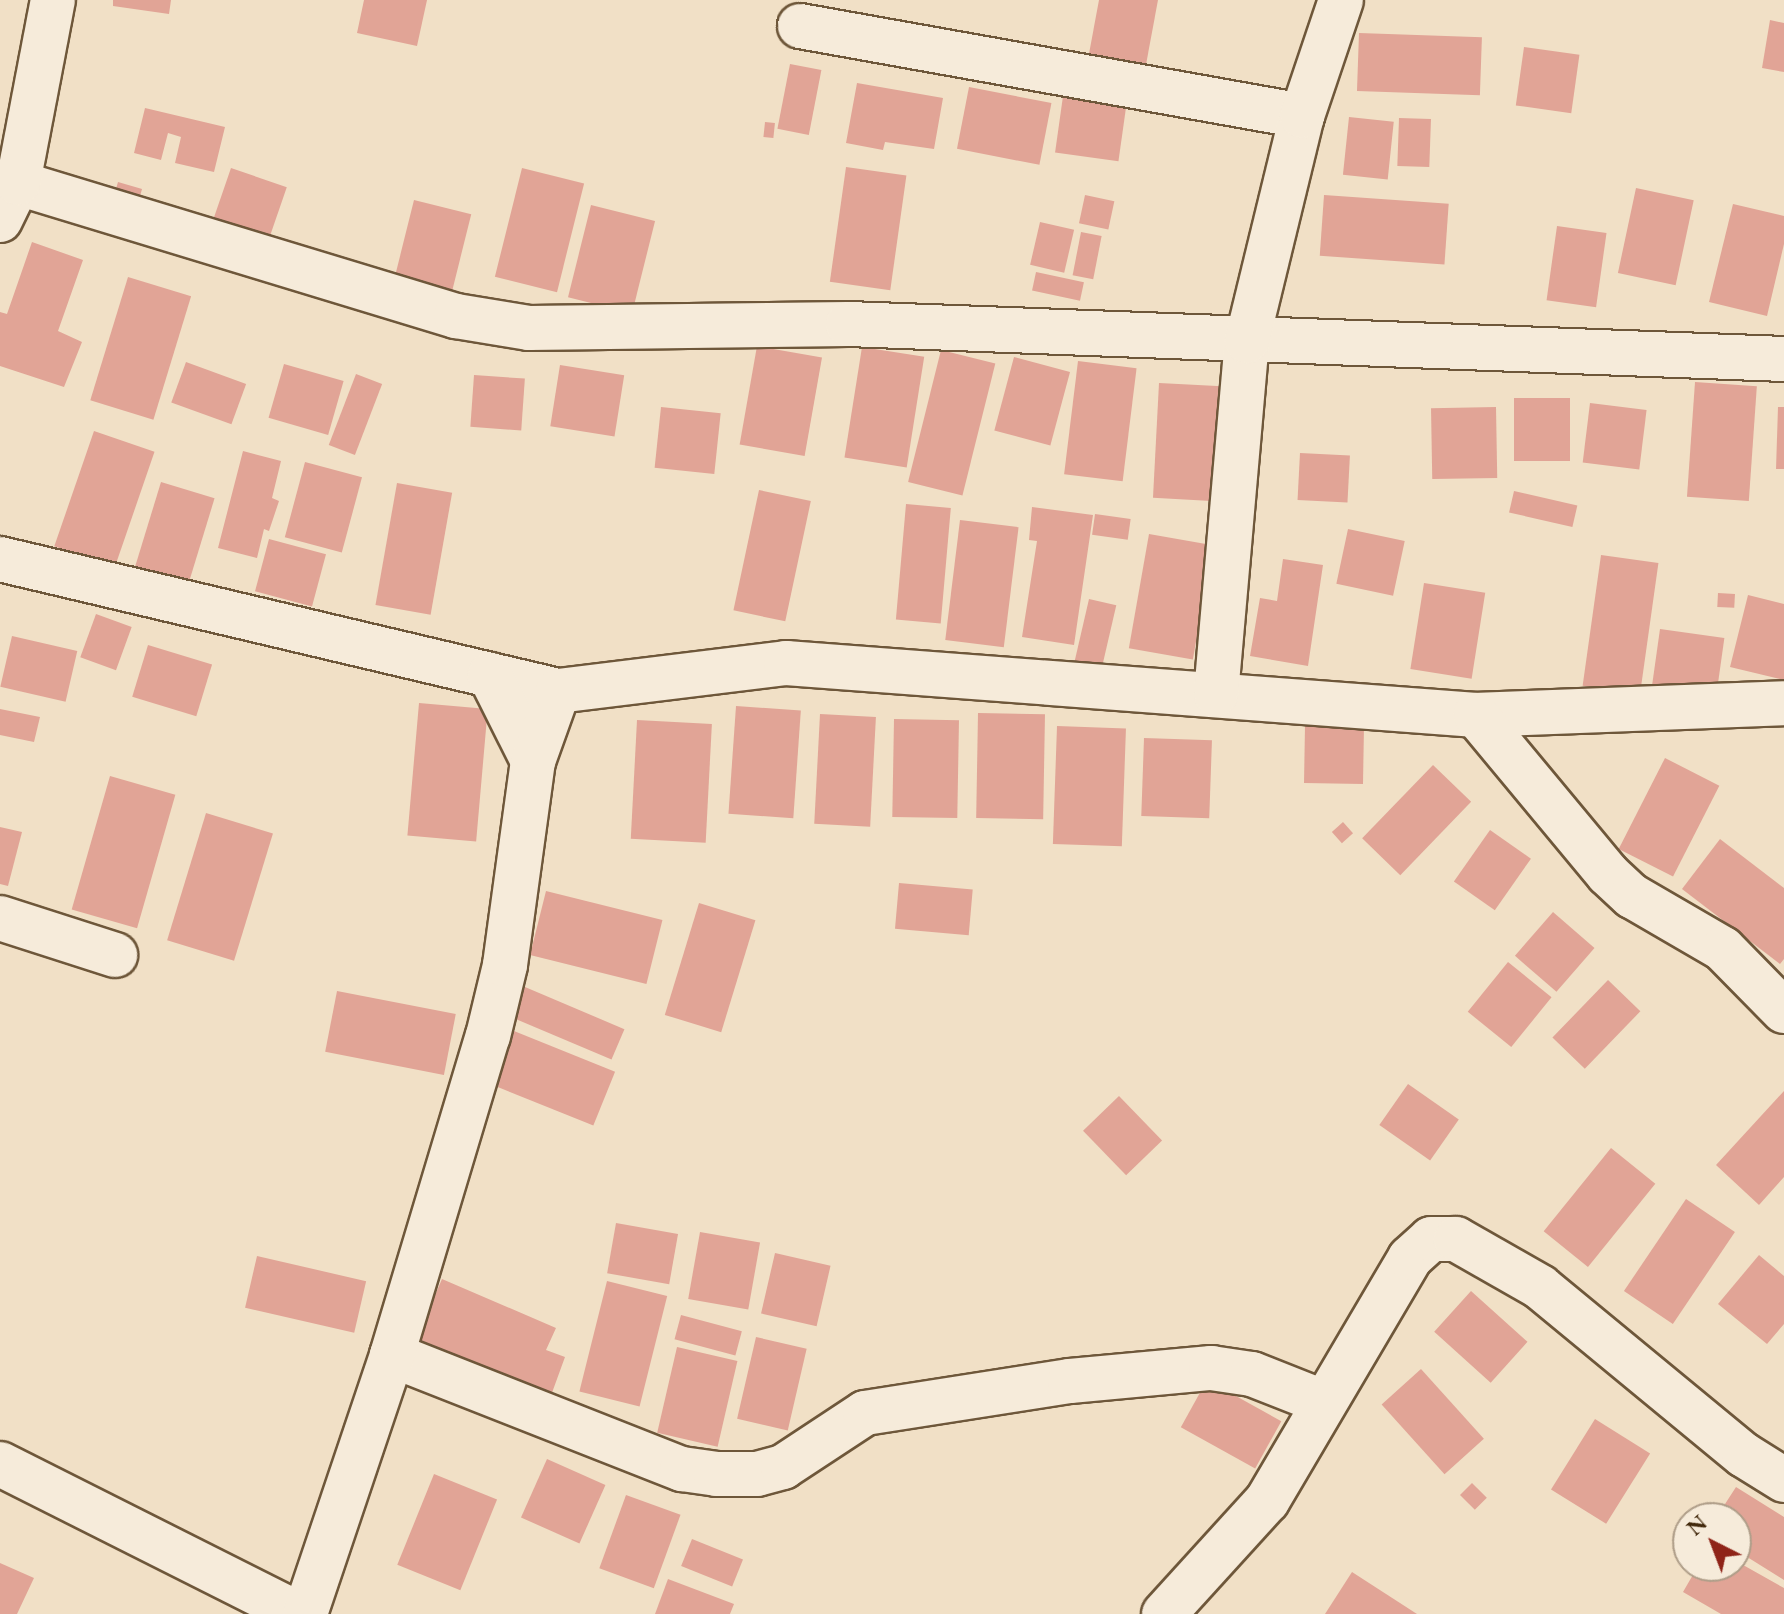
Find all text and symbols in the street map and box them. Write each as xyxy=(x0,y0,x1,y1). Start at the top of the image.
north arrow xyxy=(1672,1502,1752,1582)
text: N xyxy=(1681,1509,1713,1542)

